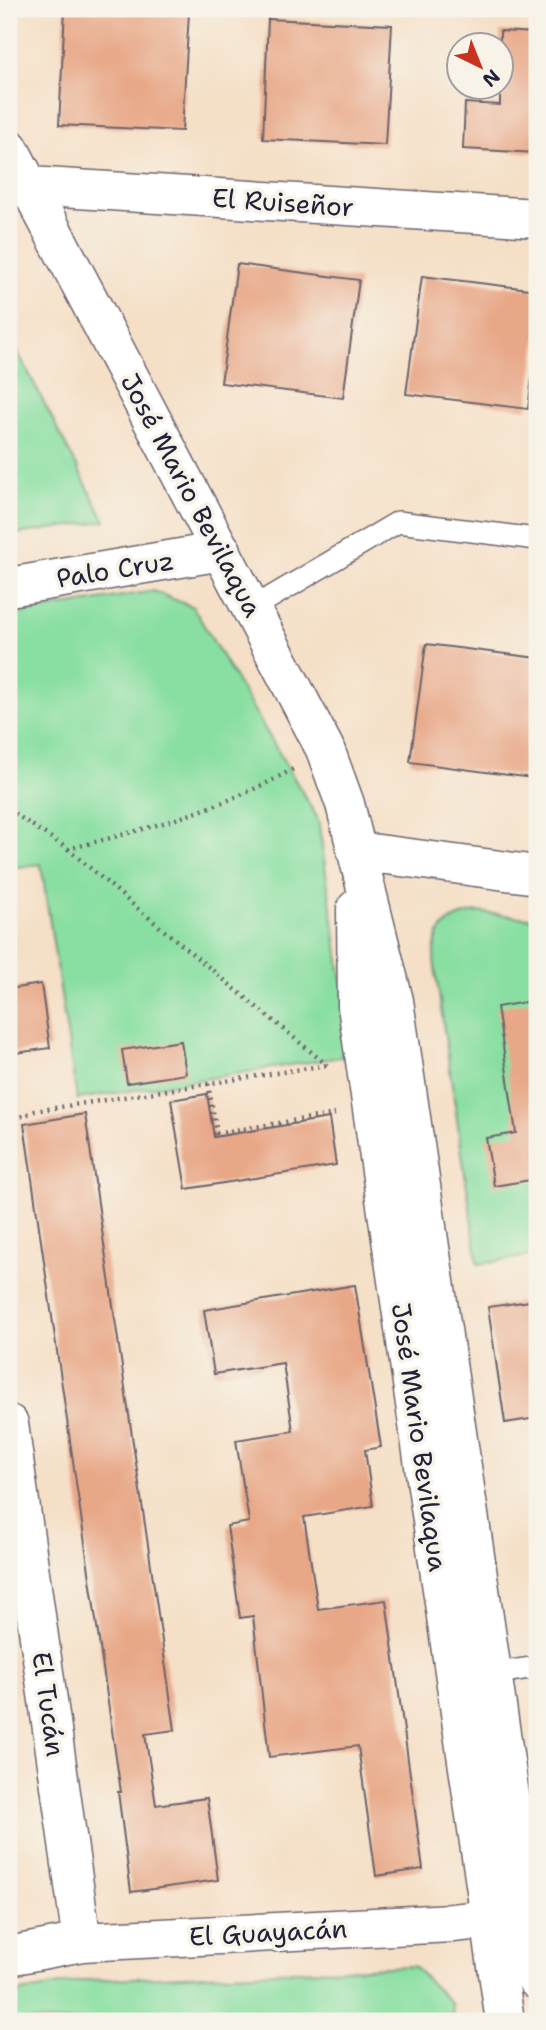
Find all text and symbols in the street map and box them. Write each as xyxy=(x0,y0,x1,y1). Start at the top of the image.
north arrow xyxy=(444,32,514,102)
text: N xyxy=(477,64,505,92)
street label: El Ruiseñor xyxy=(211,180,355,224)
street label: José Mario Bevilaqua xyxy=(113,367,271,623)
street label: Palo Cruz xyxy=(54,542,176,596)
street label: José Mario Bevilaqua xyxy=(384,1300,456,1574)
street label: El Tucán xyxy=(24,1649,74,1759)
street label: El Guayacán xyxy=(188,1910,348,1954)

